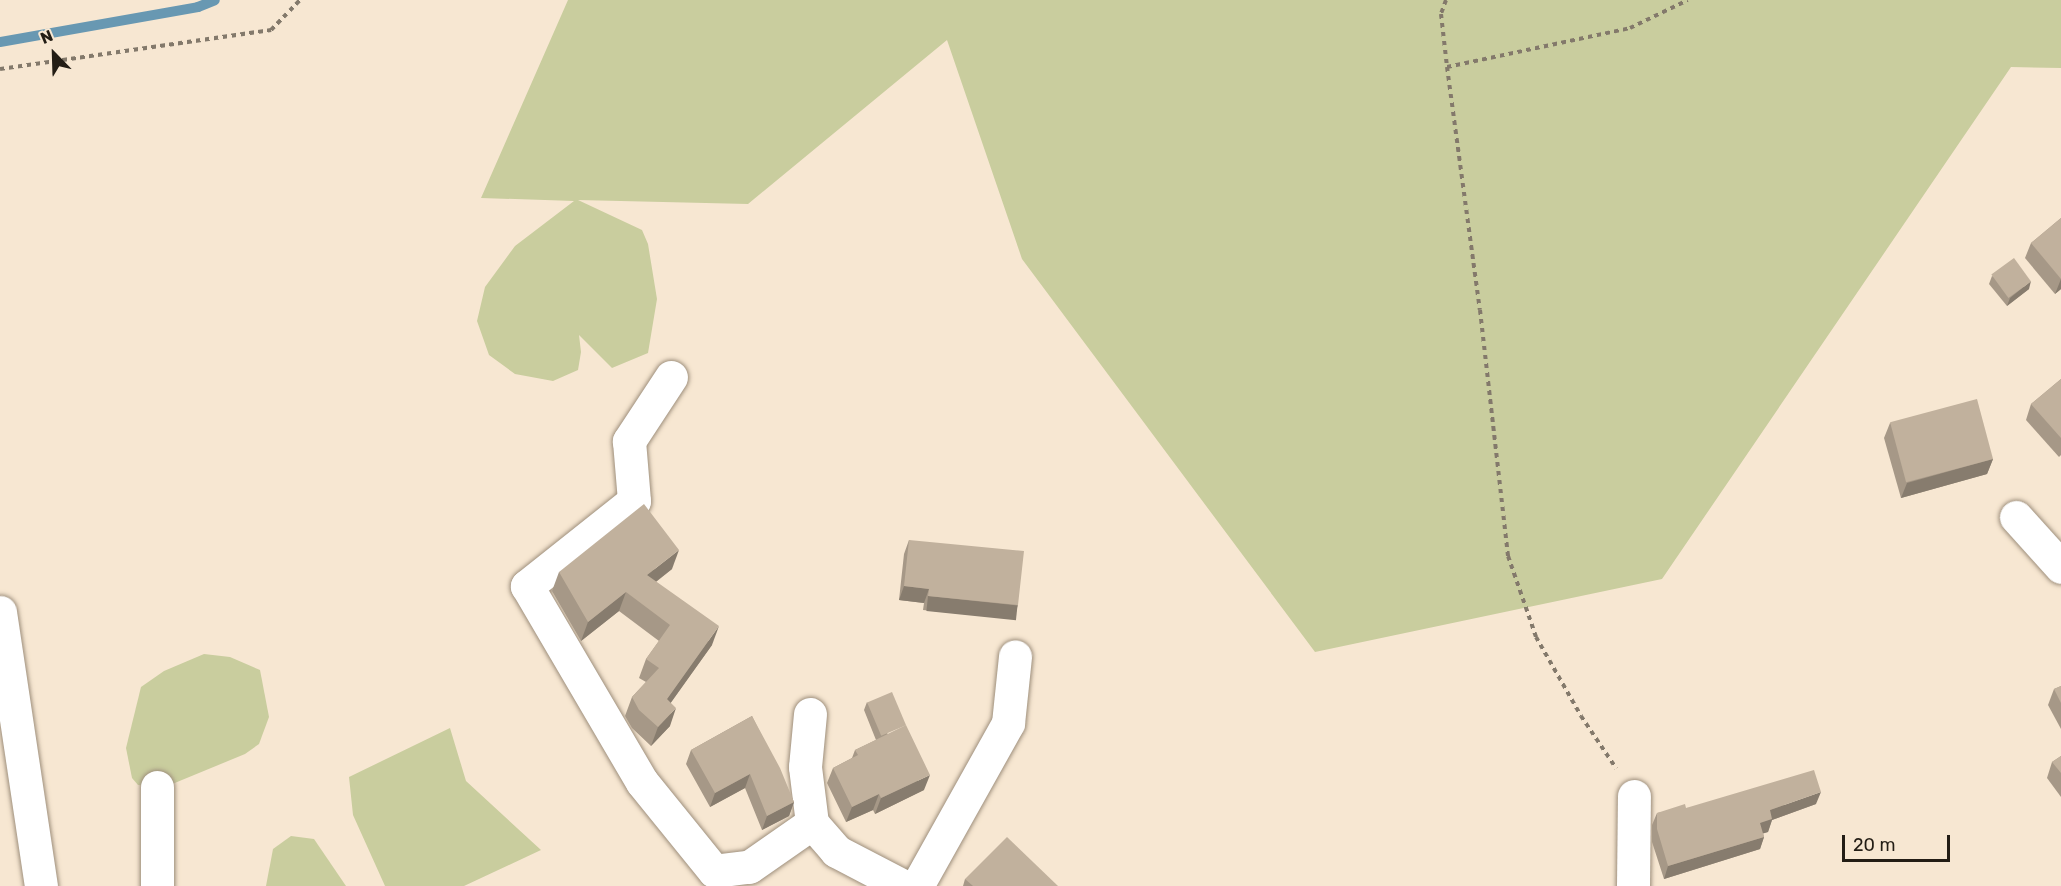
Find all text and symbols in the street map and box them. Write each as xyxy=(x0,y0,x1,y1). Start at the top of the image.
north arrow xyxy=(24,24,84,84)
text: N xyxy=(38,26,56,48)
scale bar xyxy=(1845,823,1953,861)
text: 20 m xyxy=(1853,834,1895,856)

